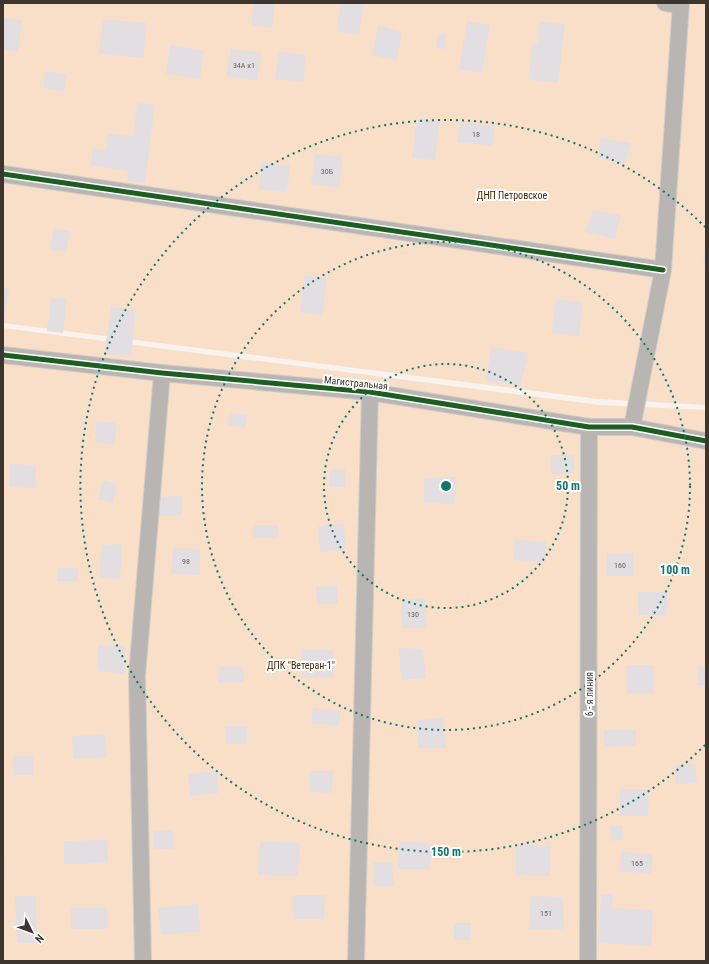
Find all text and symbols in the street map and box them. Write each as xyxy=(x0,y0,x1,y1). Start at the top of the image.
house number: 34А к1 xyxy=(233,61,255,70)
house number: 18 xyxy=(472,130,480,139)
house number: 30Б xyxy=(321,167,334,176)
park label: ДНП Петровское xyxy=(477,190,548,201)
street label: Магистральная xyxy=(323,374,389,392)
centre of rings xyxy=(439,479,453,493)
text: 50 m xyxy=(556,479,580,493)
house number: 98 xyxy=(182,557,190,566)
house number: 160 xyxy=(614,561,626,570)
text: 100 m xyxy=(660,563,690,577)
house number: 130 xyxy=(407,610,419,619)
park label: ДПК "Ветеран-1" xyxy=(267,660,335,671)
street label: 6 - я линия xyxy=(584,672,595,716)
text: 150 m xyxy=(431,845,461,859)
house number: 165 xyxy=(631,859,643,868)
house number: 151 xyxy=(540,909,552,918)
north arrow xyxy=(12,912,52,952)
text: N xyxy=(32,931,46,945)

